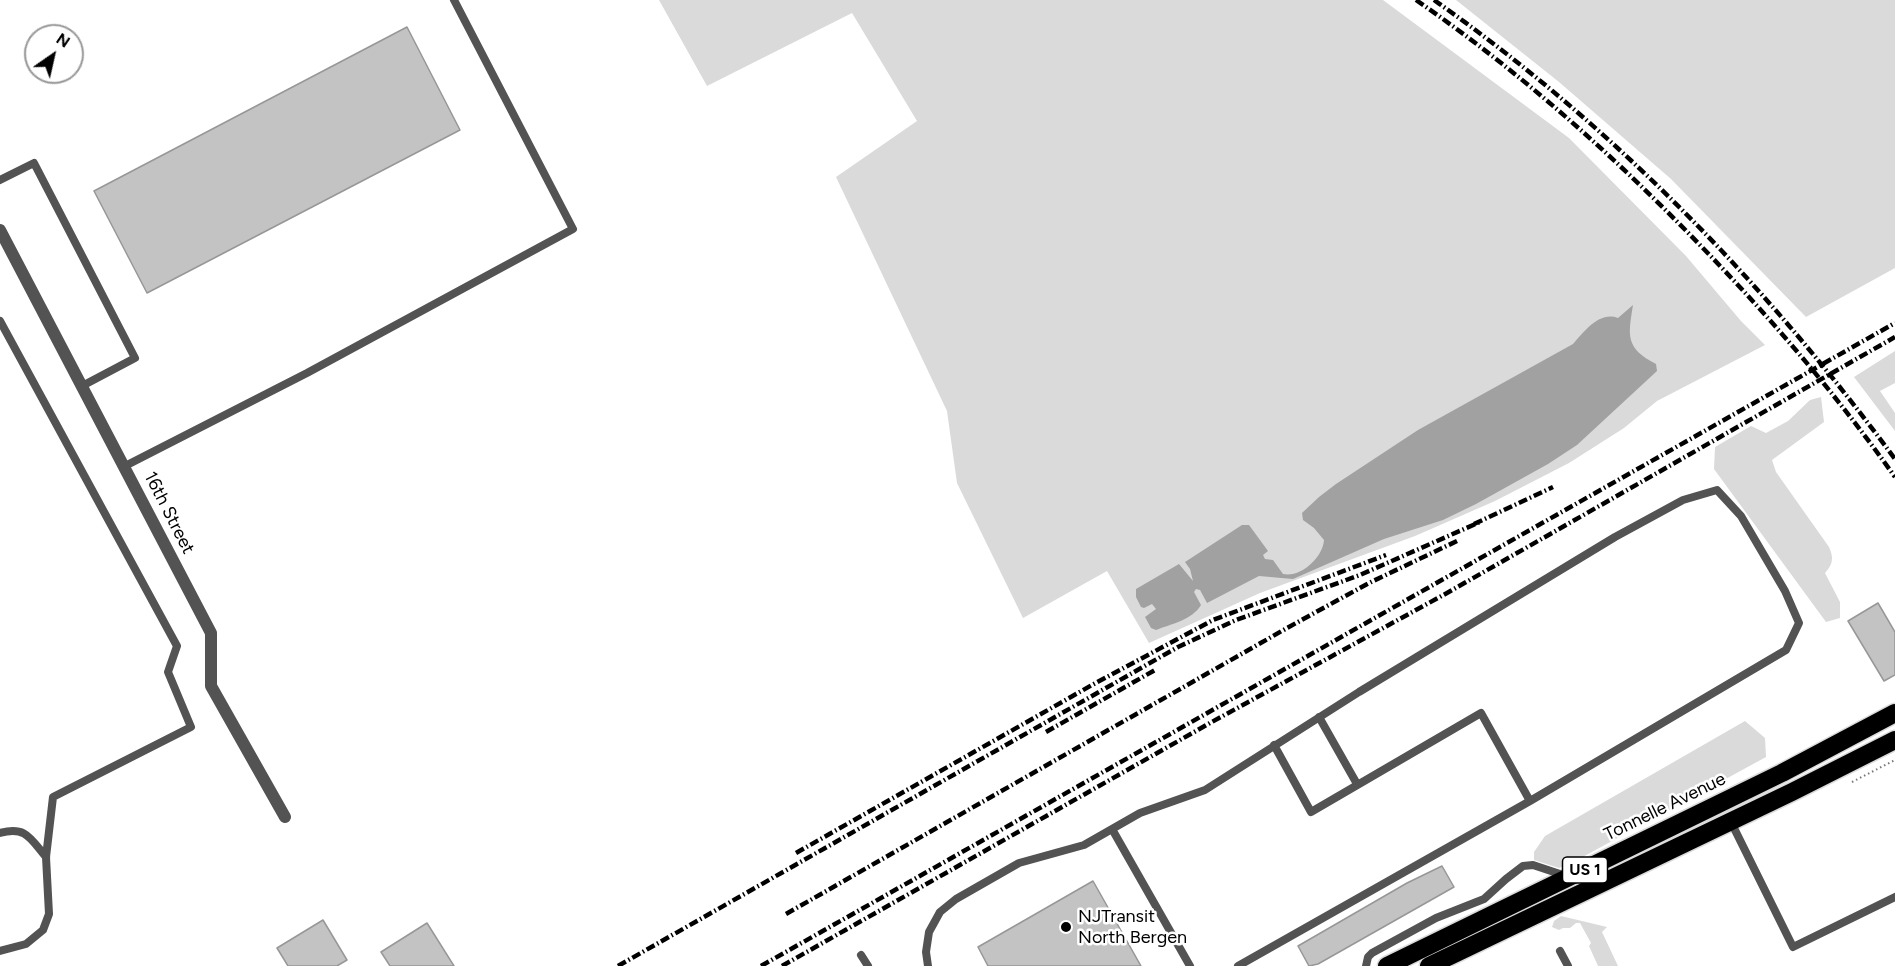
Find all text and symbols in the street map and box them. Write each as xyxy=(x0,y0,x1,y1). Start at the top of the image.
north arrow xyxy=(24,24,84,84)
text: N xyxy=(53,29,74,52)
street label: 16th Street xyxy=(139,468,199,558)
street label: Tonnelle Avenue xyxy=(1601,768,1729,846)
road number: US 1 xyxy=(1562,857,1608,883)
place label: NJTransit North Bergen xyxy=(1078,906,1187,948)
marker: NJTransit North Bergen xyxy=(1059,920,1073,934)

